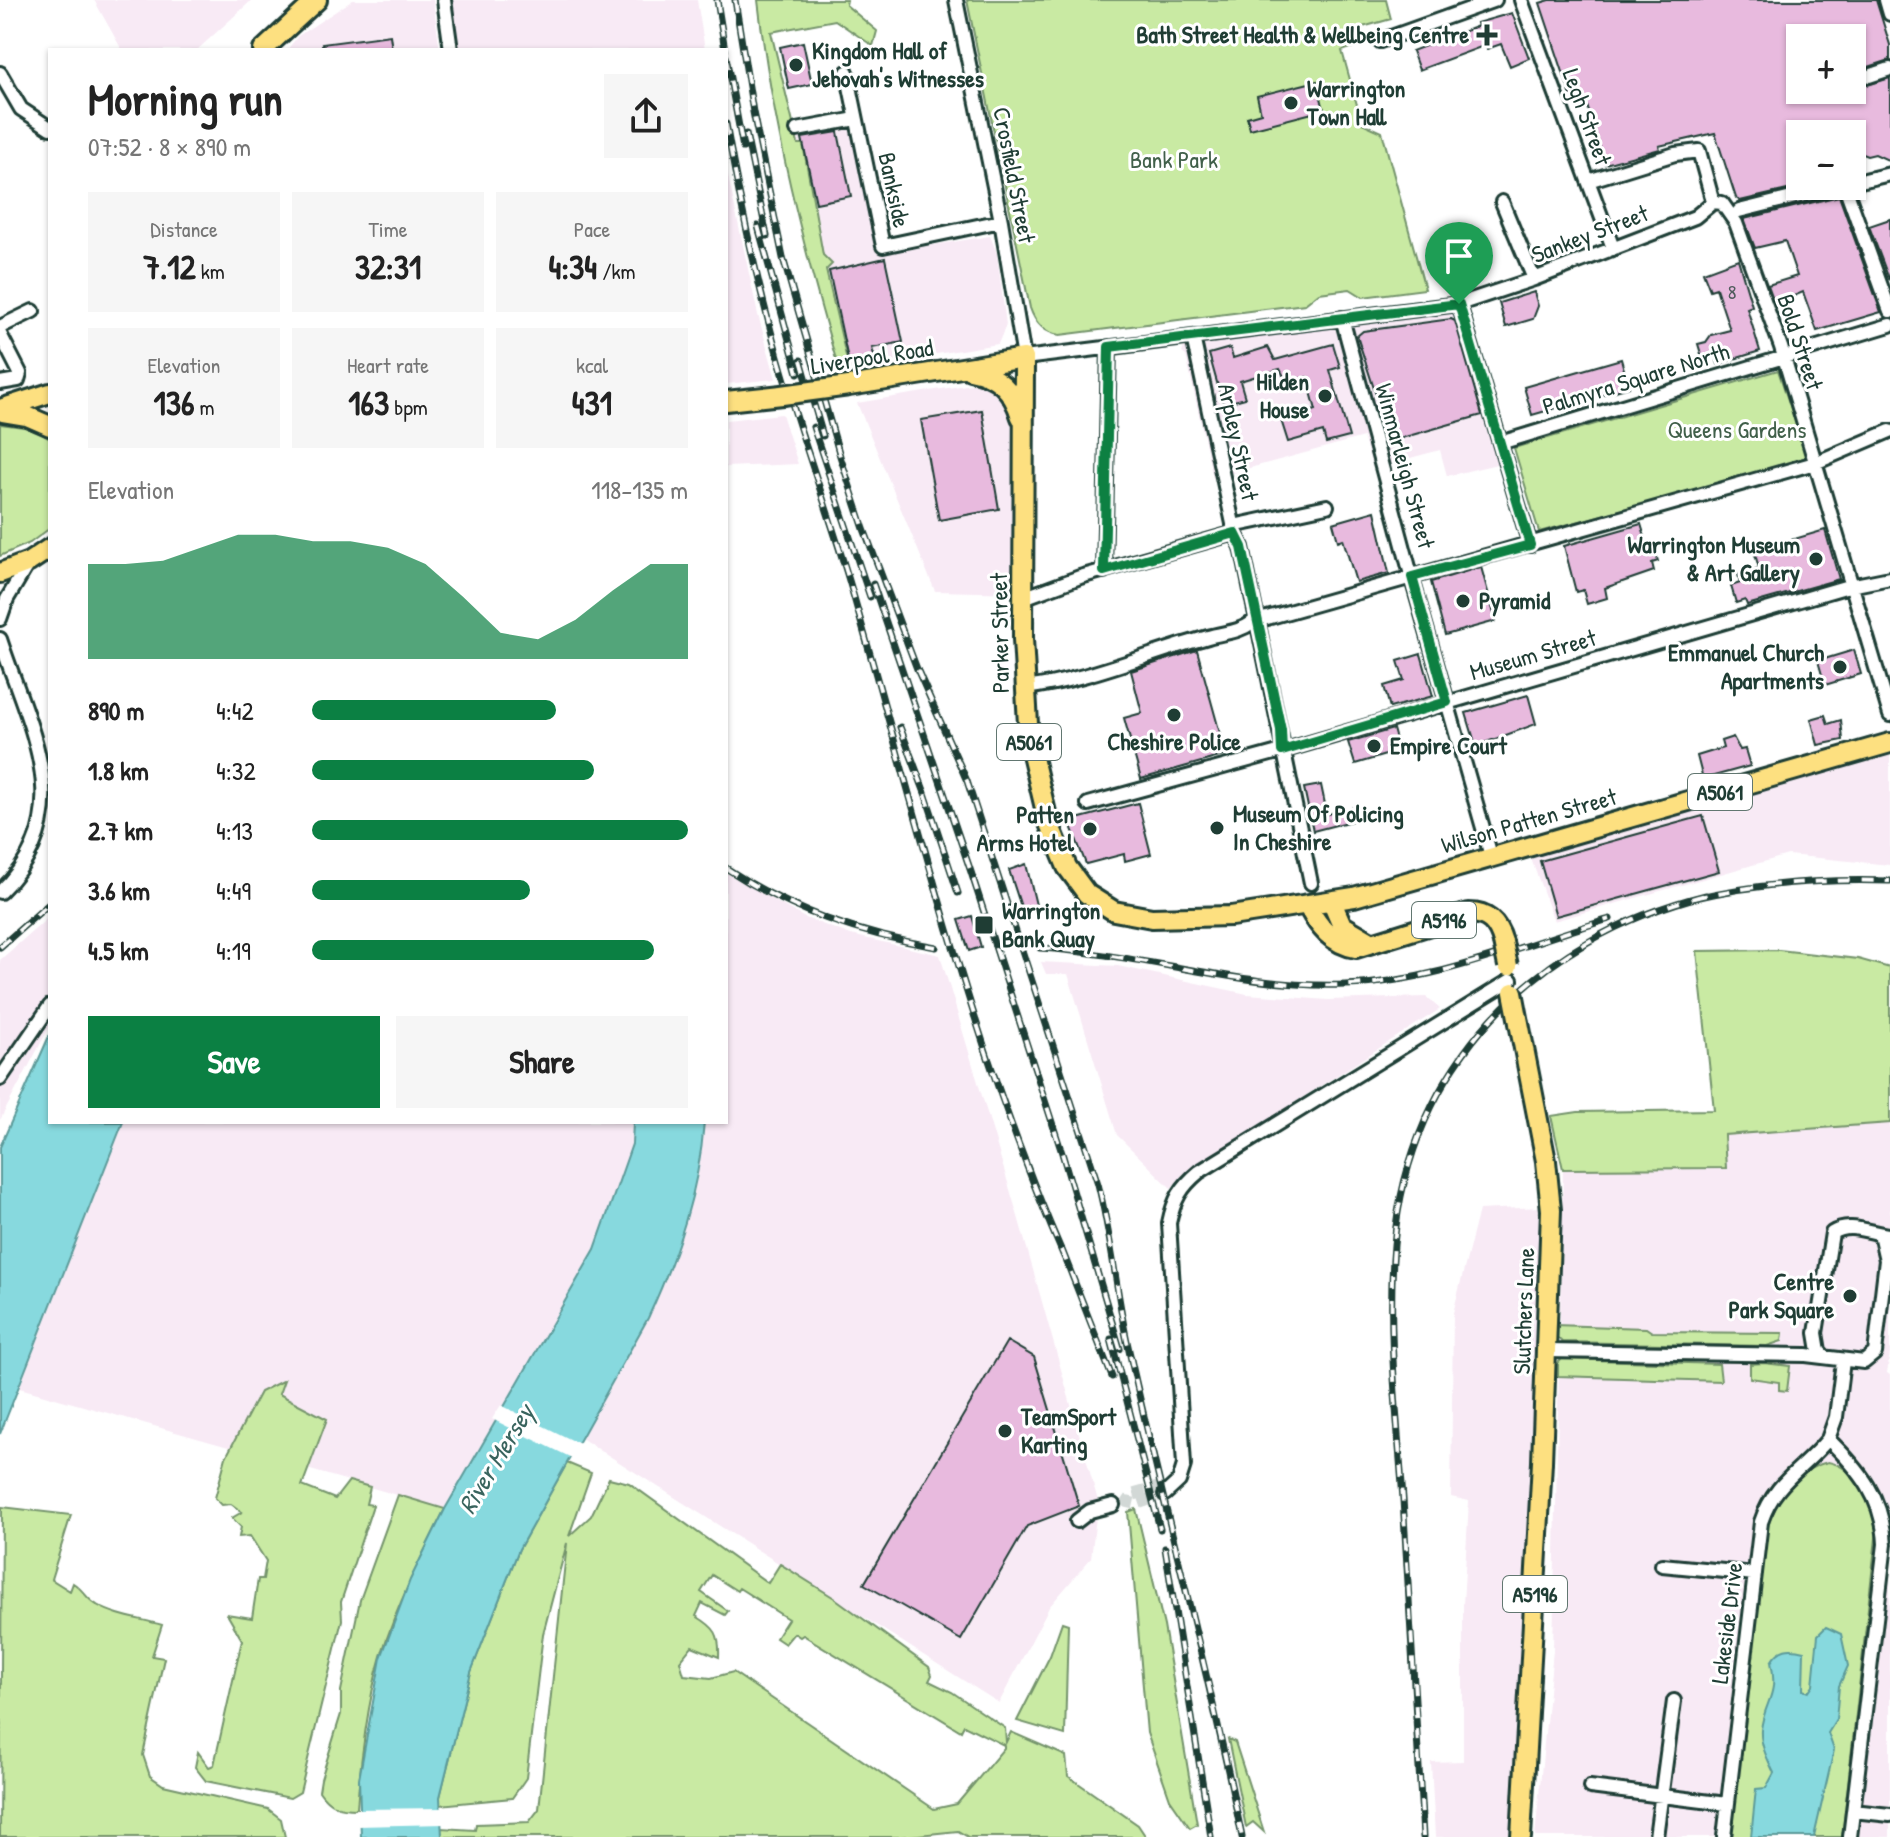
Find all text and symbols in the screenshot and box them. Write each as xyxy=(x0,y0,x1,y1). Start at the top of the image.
place label: Bath Street Health & Wellbeing Centre xyxy=(1136,18,1469,51)
marker: Bath Street Health & Wellbeing Centre xyxy=(1476,24,1498,46)
map controls xyxy=(1786,24,1866,200)
button: + xyxy=(1786,24,1866,104)
place label: Kingdom Hall of Jehovah's Witnesses xyxy=(812,34,984,94)
marker: Kingdom Hall of Jehovah's Witnesses xyxy=(787,56,805,74)
street label: Legh Street xyxy=(1556,64,1620,170)
text: Morning run xyxy=(88,69,283,129)
place label: Warrington Town Hall xyxy=(1306,72,1406,132)
button: share xyxy=(604,74,688,158)
marker: Warrington Town Hall xyxy=(1282,94,1300,112)
street label: Crosfield Street xyxy=(986,104,1044,246)
button: − xyxy=(1786,120,1866,200)
text: 07:52 · 8 × 890 m xyxy=(88,129,251,164)
park label: Bank Park xyxy=(1130,143,1218,175)
street label: Bankside xyxy=(871,149,919,231)
street label: Sankey Street xyxy=(1527,196,1653,270)
text: Distance xyxy=(150,214,218,244)
text: Time xyxy=(369,214,407,244)
text: Pace xyxy=(574,214,610,244)
pin xyxy=(1425,222,1493,304)
icon: arrive xyxy=(1437,234,1481,278)
text: 7.12 xyxy=(143,244,196,290)
text: 32:31 xyxy=(355,244,421,290)
text: 4:34 xyxy=(548,244,597,290)
text: km xyxy=(196,256,225,286)
text: /km xyxy=(597,256,636,286)
house number: 8 xyxy=(1728,278,1736,305)
street label: Bold Street xyxy=(1770,290,1832,394)
street label: Liverpool Road xyxy=(808,331,935,381)
street label: Palmyra Square North xyxy=(1539,334,1733,422)
text: Elevation xyxy=(147,350,221,380)
text: Heart rate xyxy=(347,350,429,380)
text: kcal xyxy=(576,350,608,380)
place label: Hilden House xyxy=(1256,365,1309,425)
text: 136 xyxy=(153,380,195,426)
text: 163 xyxy=(348,380,389,426)
text: 431 xyxy=(572,380,612,426)
street label: Arpley Street xyxy=(1211,380,1267,504)
street label: Winmarleigh Street xyxy=(1369,380,1444,552)
marker: Hilden House xyxy=(1316,387,1334,405)
text: m xyxy=(195,392,215,422)
text: bpm xyxy=(389,392,428,422)
park label: Queens Gardens xyxy=(1667,413,1807,445)
text: Elevation xyxy=(88,472,174,507)
text: 118–135 m xyxy=(591,472,688,507)
place label: Warrington Museum & Art Gallery xyxy=(1628,528,1800,589)
marker: Warrington Museum & Art Gallery xyxy=(1807,550,1825,568)
street label: Parker Street xyxy=(982,572,1016,693)
place label: Pyramid xyxy=(1479,584,1551,617)
marker: Pyramid xyxy=(1454,592,1472,610)
street label: Museum Street xyxy=(1466,621,1600,687)
place label: Emmanuel Church Apartments xyxy=(1668,636,1824,697)
marker: Emmanuel Church Apartments xyxy=(1831,658,1849,676)
text: 890 m xyxy=(88,693,144,728)
text: 4:42 xyxy=(216,693,254,728)
marker: Cheshire Police xyxy=(1165,706,1183,724)
road number: A5061 xyxy=(997,724,1061,760)
place label: Cheshire Police xyxy=(1107,725,1241,757)
place label: Empire Court xyxy=(1390,729,1508,762)
marker: Empire Court xyxy=(1365,737,1383,755)
text: 1.8 km xyxy=(88,753,149,788)
text: 4:32 xyxy=(216,753,256,788)
road number: A5061 xyxy=(1688,774,1752,810)
street label: Wilson Patten Street xyxy=(1437,779,1621,860)
place label: Museum Of Policing In Cheshire xyxy=(1233,797,1404,857)
place label: Patten Arms Hotel xyxy=(977,798,1075,858)
text: 2.7 km xyxy=(88,813,153,848)
text: 4:13 xyxy=(216,813,253,848)
marker: Museum Of Policing In Cheshire xyxy=(1208,819,1226,837)
marker: Patten Arms Hotel xyxy=(1081,820,1099,838)
text: 3.6 km xyxy=(88,873,150,908)
text: 4:49 xyxy=(216,873,251,908)
place label: Warrington Bank Quay xyxy=(1002,894,1101,955)
road number: A5196 xyxy=(1412,902,1476,938)
marker: Warrington Bank Quay xyxy=(973,914,995,936)
text: 4.5 km xyxy=(88,933,149,968)
text: 4:19 xyxy=(216,933,251,968)
button: Save xyxy=(88,1016,380,1108)
button: Share xyxy=(396,1016,688,1108)
street label: Slutchers Lane xyxy=(1505,1247,1541,1375)
place label: Centre Park Square xyxy=(1728,1265,1834,1326)
marker: Centre Park Square xyxy=(1841,1287,1859,1305)
water label: River Mersey xyxy=(449,1395,544,1520)
place label: TeamSport Karting xyxy=(1020,1400,1117,1461)
marker: TeamSport Karting xyxy=(996,1422,1014,1440)
street label: Lakeside Drive xyxy=(1703,1560,1749,1685)
road number: A5196 xyxy=(1503,1576,1567,1612)

